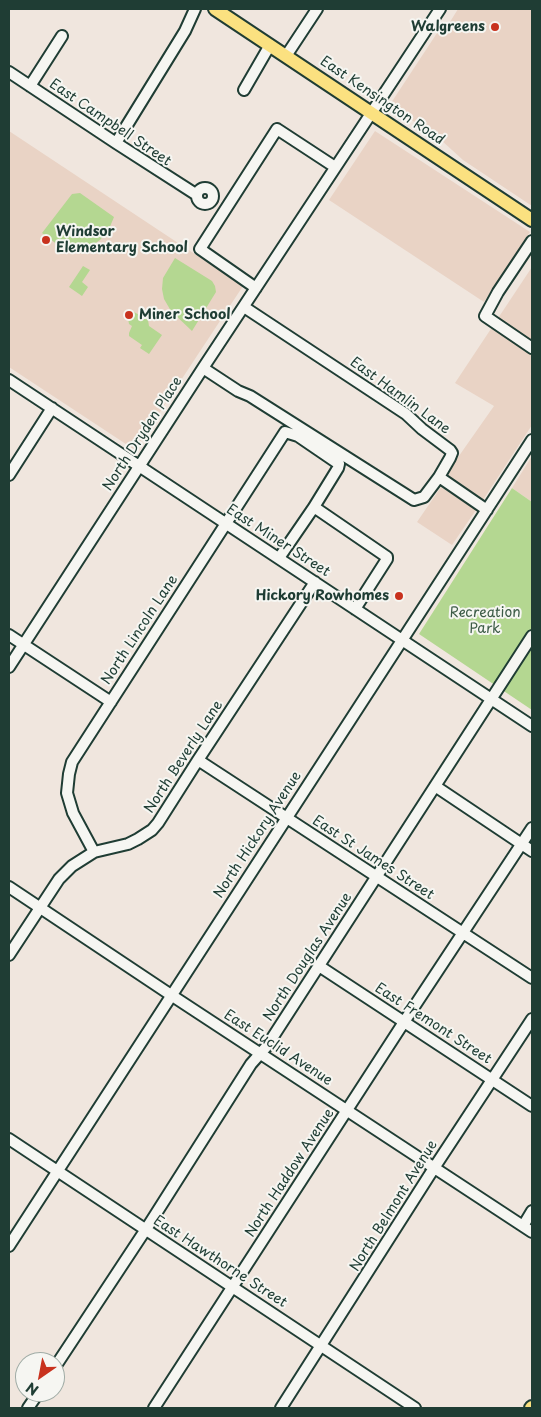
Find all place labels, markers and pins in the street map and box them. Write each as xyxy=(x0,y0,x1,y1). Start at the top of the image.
place label: Walgreens xyxy=(411,19,485,35)
marker: Walgreens xyxy=(489,21,501,33)
place label: Windsor Elementary School xyxy=(56,224,188,256)
marker: Windsor Elementary School xyxy=(40,234,52,246)
place label: Miner School xyxy=(139,307,231,323)
marker: Miner School xyxy=(123,309,135,321)
place label: Hickory Rowhomes xyxy=(256,588,389,604)
marker: Hickory Rowhomes xyxy=(393,590,405,602)

